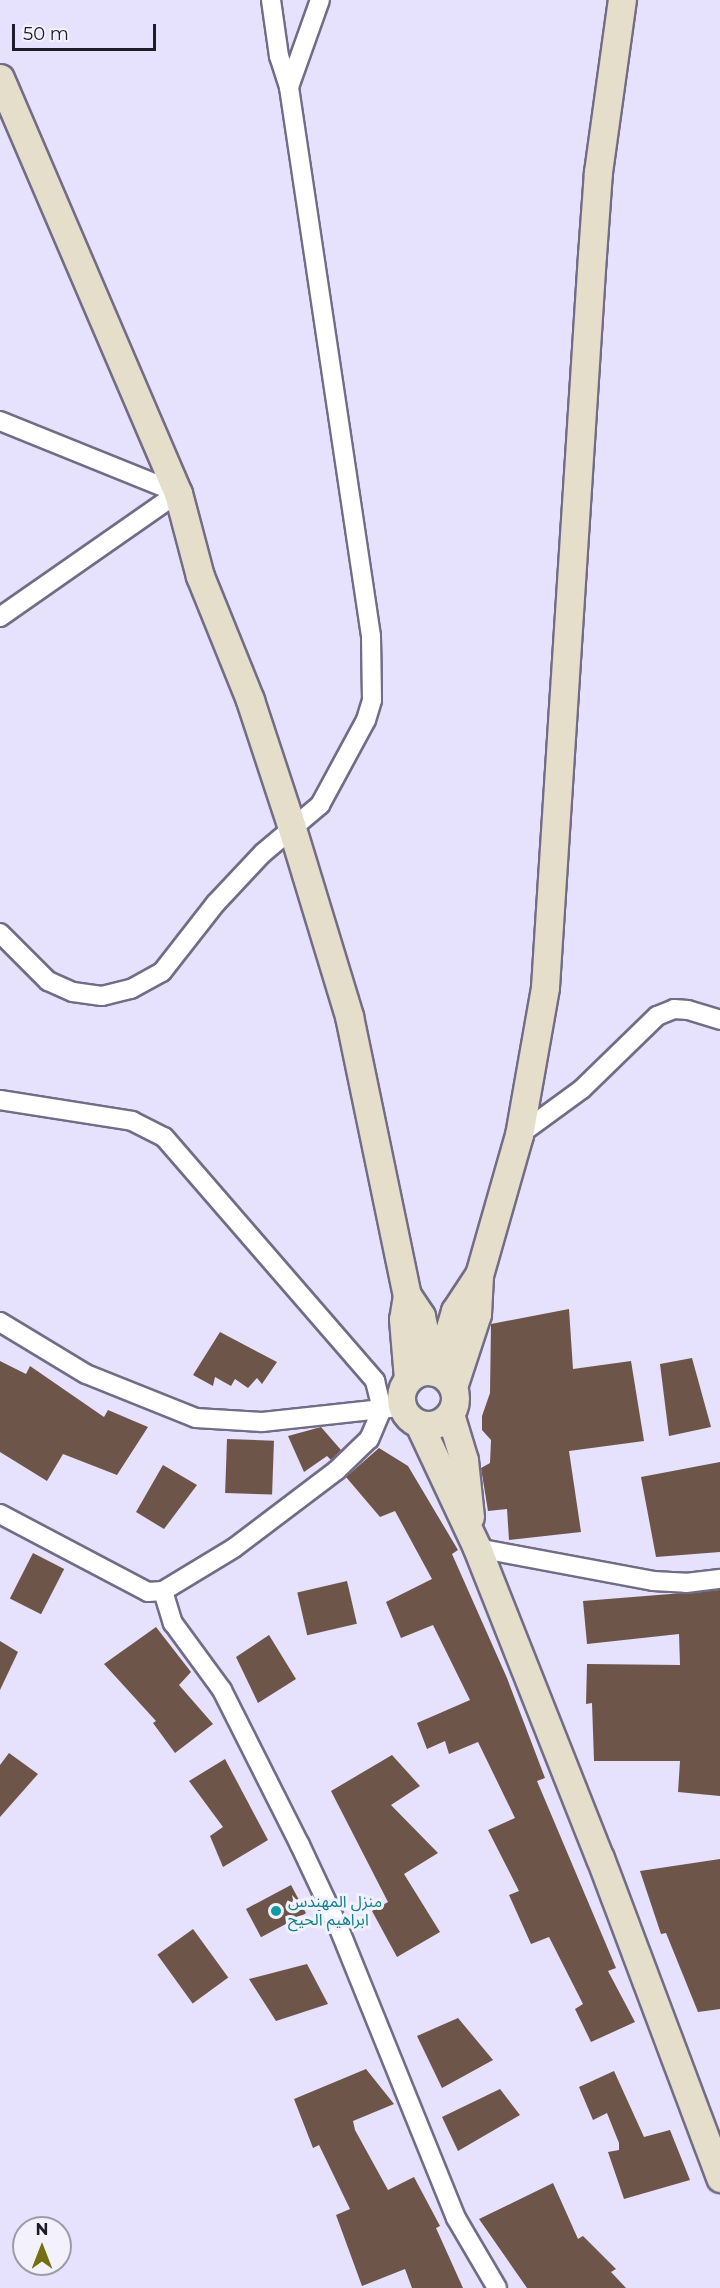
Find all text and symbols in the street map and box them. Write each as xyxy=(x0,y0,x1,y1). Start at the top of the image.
scale bar xyxy=(15,12,159,50)
text: 50 m xyxy=(23,23,69,45)
place label: منزل المهندس ابراهيم الحيح xyxy=(288,1892,382,1930)
marker: منزل المهندس ابراهيم الحيح xyxy=(269,1904,283,1918)
north arrow xyxy=(12,2216,72,2276)
text: N xyxy=(36,2220,48,2239)

